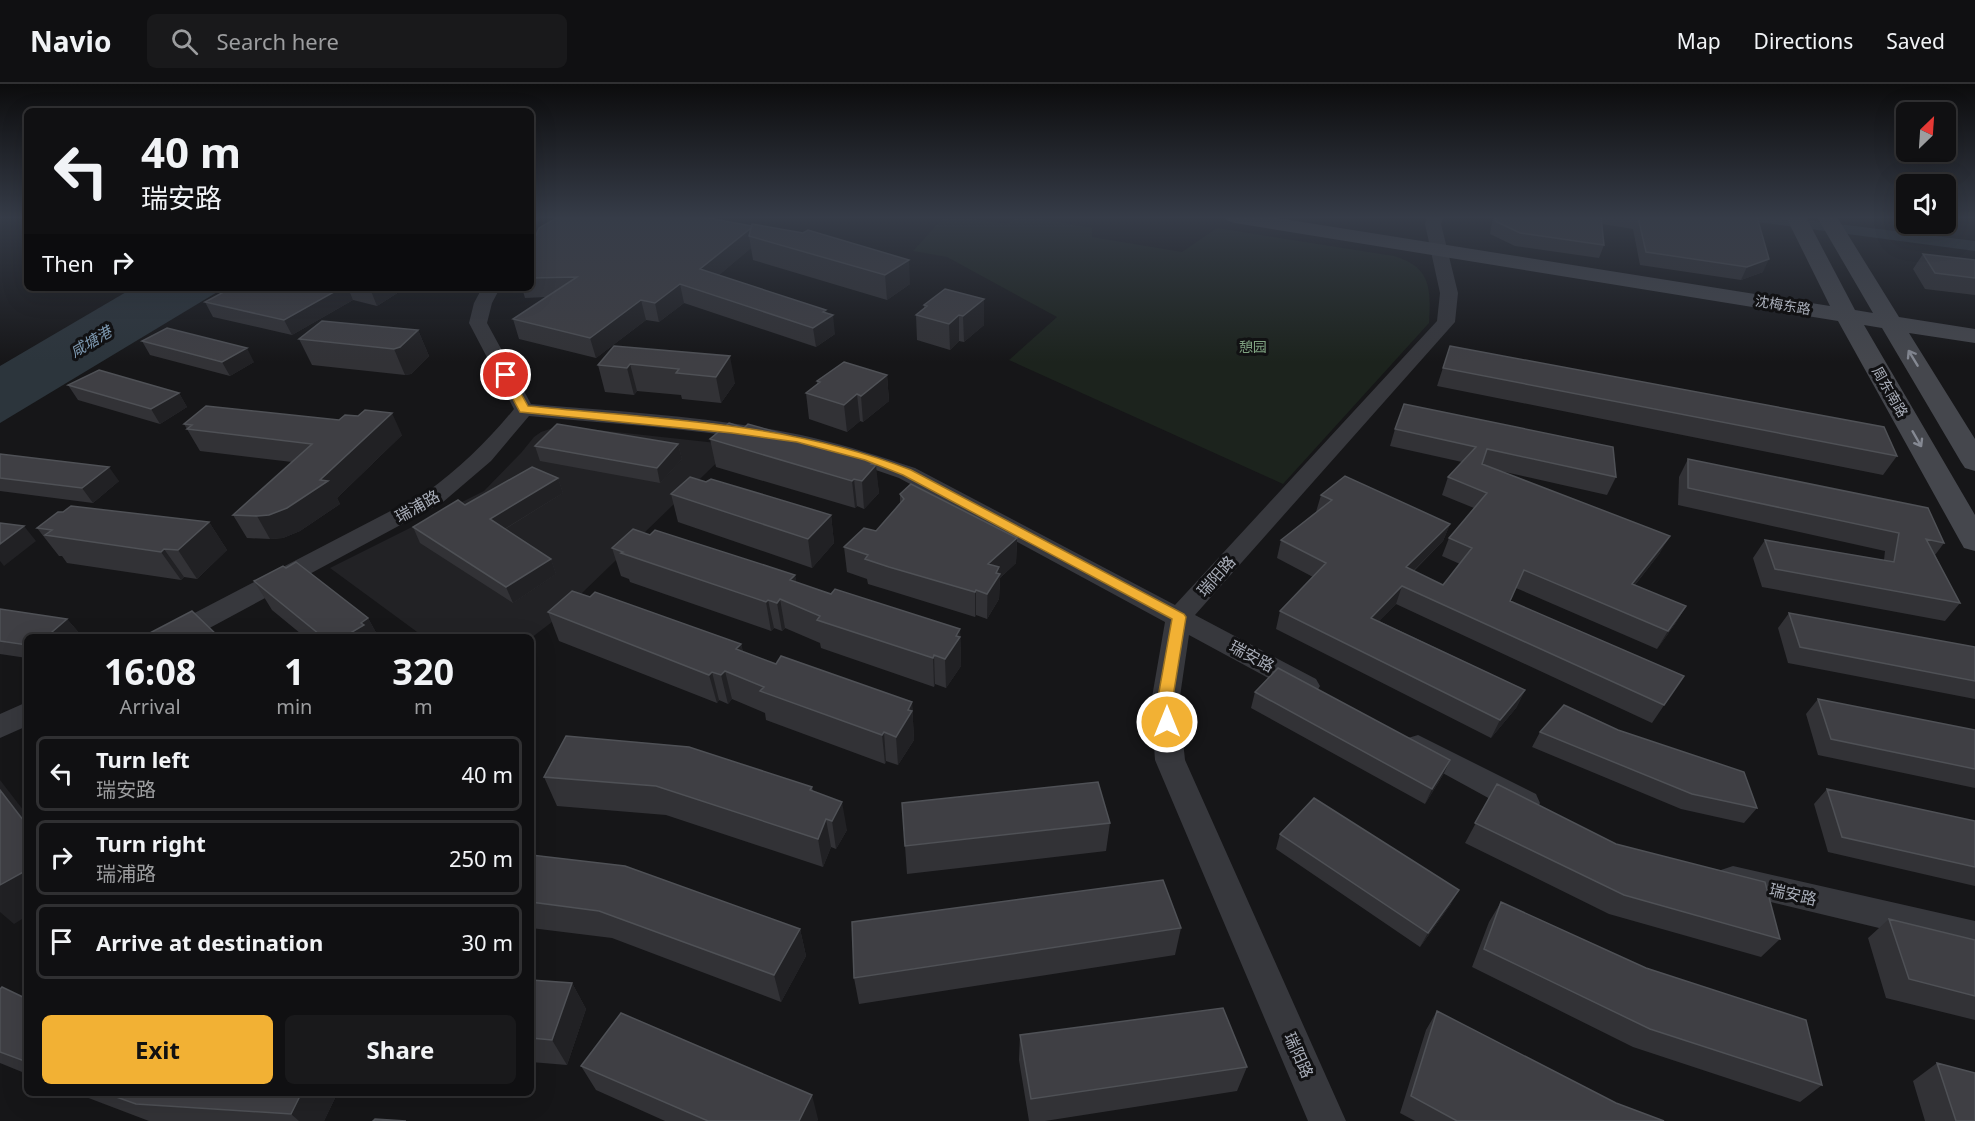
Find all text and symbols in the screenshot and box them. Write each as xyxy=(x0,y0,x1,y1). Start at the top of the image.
search box xyxy=(147,14,567,68)
text: Navio xyxy=(30,22,111,60)
icon: search xyxy=(168,25,201,58)
text: Search here xyxy=(216,26,339,56)
text: Map xyxy=(1677,27,1721,55)
text: Directions xyxy=(1754,27,1853,55)
text: Saved xyxy=(1886,27,1945,55)
north arrow xyxy=(1896,102,1956,162)
map controls xyxy=(1896,102,1956,234)
text: 40 m xyxy=(141,123,241,180)
icon: left xyxy=(42,132,120,210)
button: sound xyxy=(1896,174,1956,234)
text: 瑞安路 xyxy=(141,179,222,216)
icon: right xyxy=(106,246,139,279)
text: Then xyxy=(42,248,94,278)
street label: 沈梅东路 xyxy=(1754,291,1812,318)
water label: 咸塘港 xyxy=(66,320,117,361)
park label: 憩园 xyxy=(1239,337,1267,356)
pin xyxy=(480,349,531,400)
one-way arrow xyxy=(1906,350,1918,367)
icon: arrive xyxy=(489,358,522,391)
street label: 周东南路 xyxy=(1868,363,1913,421)
one-way arrow xyxy=(1911,430,1923,447)
street label: 瑞浦路 xyxy=(391,485,443,527)
street label: 瑞阳路 xyxy=(1192,551,1240,601)
street label: 瑞安路 xyxy=(1226,635,1278,677)
text: 16:08 xyxy=(104,647,196,696)
text: 1 xyxy=(284,647,305,696)
text: 320 xyxy=(392,647,454,696)
position arrow xyxy=(1135,690,1199,754)
text: Arrival xyxy=(120,693,181,720)
text: min xyxy=(276,693,312,720)
text: m xyxy=(414,693,433,720)
text: Turn left xyxy=(96,744,190,774)
icon: left xyxy=(45,757,78,790)
text: 40 m xyxy=(462,759,513,789)
text: 瑞安路 xyxy=(96,776,156,803)
text: Turn right xyxy=(96,828,206,858)
icon: right xyxy=(45,841,78,874)
text: 250 m xyxy=(449,843,513,873)
text: 瑞浦路 xyxy=(96,860,156,887)
street label: 瑞安路 xyxy=(1767,878,1819,910)
icon: arrive xyxy=(45,925,78,958)
text: Arrive at destination xyxy=(96,927,323,957)
text: 30 m xyxy=(462,927,513,957)
button: Exit xyxy=(42,1015,273,1084)
button: Share xyxy=(285,1015,516,1084)
street label: 瑞阳路 xyxy=(1279,1029,1319,1081)

